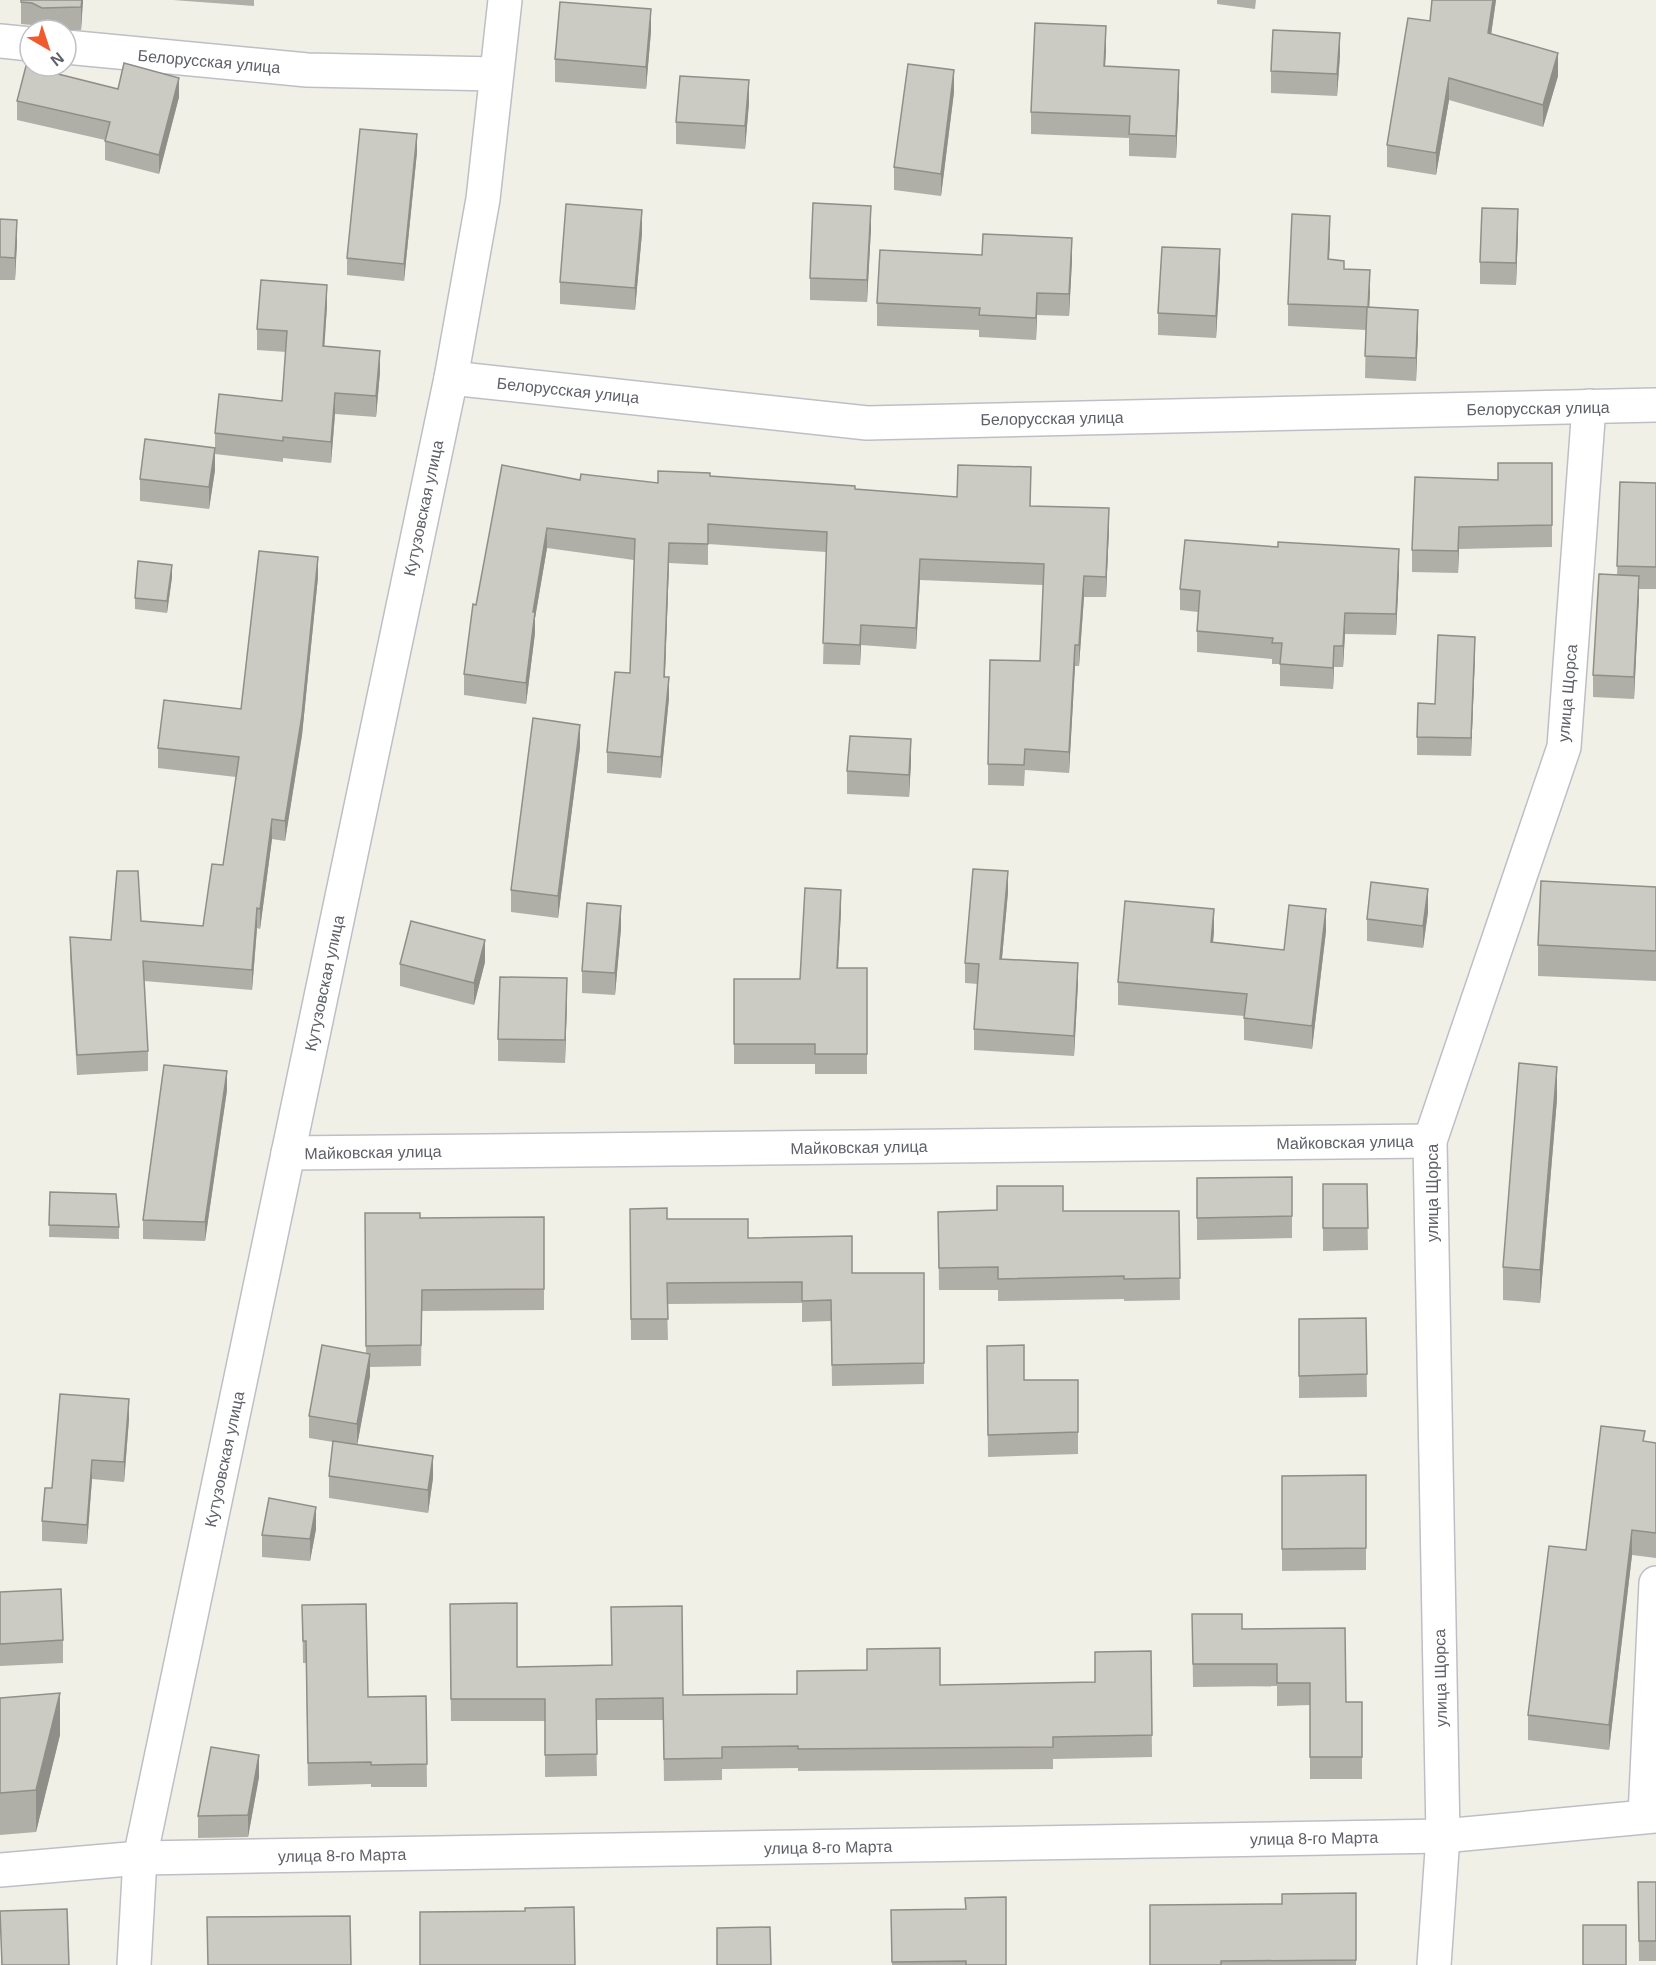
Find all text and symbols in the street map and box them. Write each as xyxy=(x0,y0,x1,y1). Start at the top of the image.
north arrow xyxy=(18,18,78,78)
street label: Белорусская улица xyxy=(137,47,281,76)
text: N xyxy=(47,49,67,70)
street label: Белорусская улица xyxy=(496,375,640,406)
street label: Белорусская улица xyxy=(1466,399,1610,418)
street label: Белорусская улица xyxy=(980,409,1124,428)
street label: Кутузовская улица xyxy=(401,438,446,578)
street label: улица Щорса xyxy=(1555,643,1580,743)
street label: Кутузовская улица xyxy=(302,913,347,1053)
street label: Майковская улица xyxy=(1276,1133,1414,1152)
street label: Майковская улица xyxy=(790,1138,928,1157)
street label: Майковская улица xyxy=(304,1143,442,1162)
street label: улица Щорса xyxy=(1424,1144,1441,1242)
street label: Кутузовская улица xyxy=(202,1389,247,1529)
street label: улица Щорса xyxy=(1431,1629,1450,1727)
street label: улица 8-го Марта xyxy=(1250,1829,1378,1848)
street label: улица 8-го Марта xyxy=(764,1838,892,1857)
street label: улица 8-го Марта xyxy=(278,1846,406,1865)

